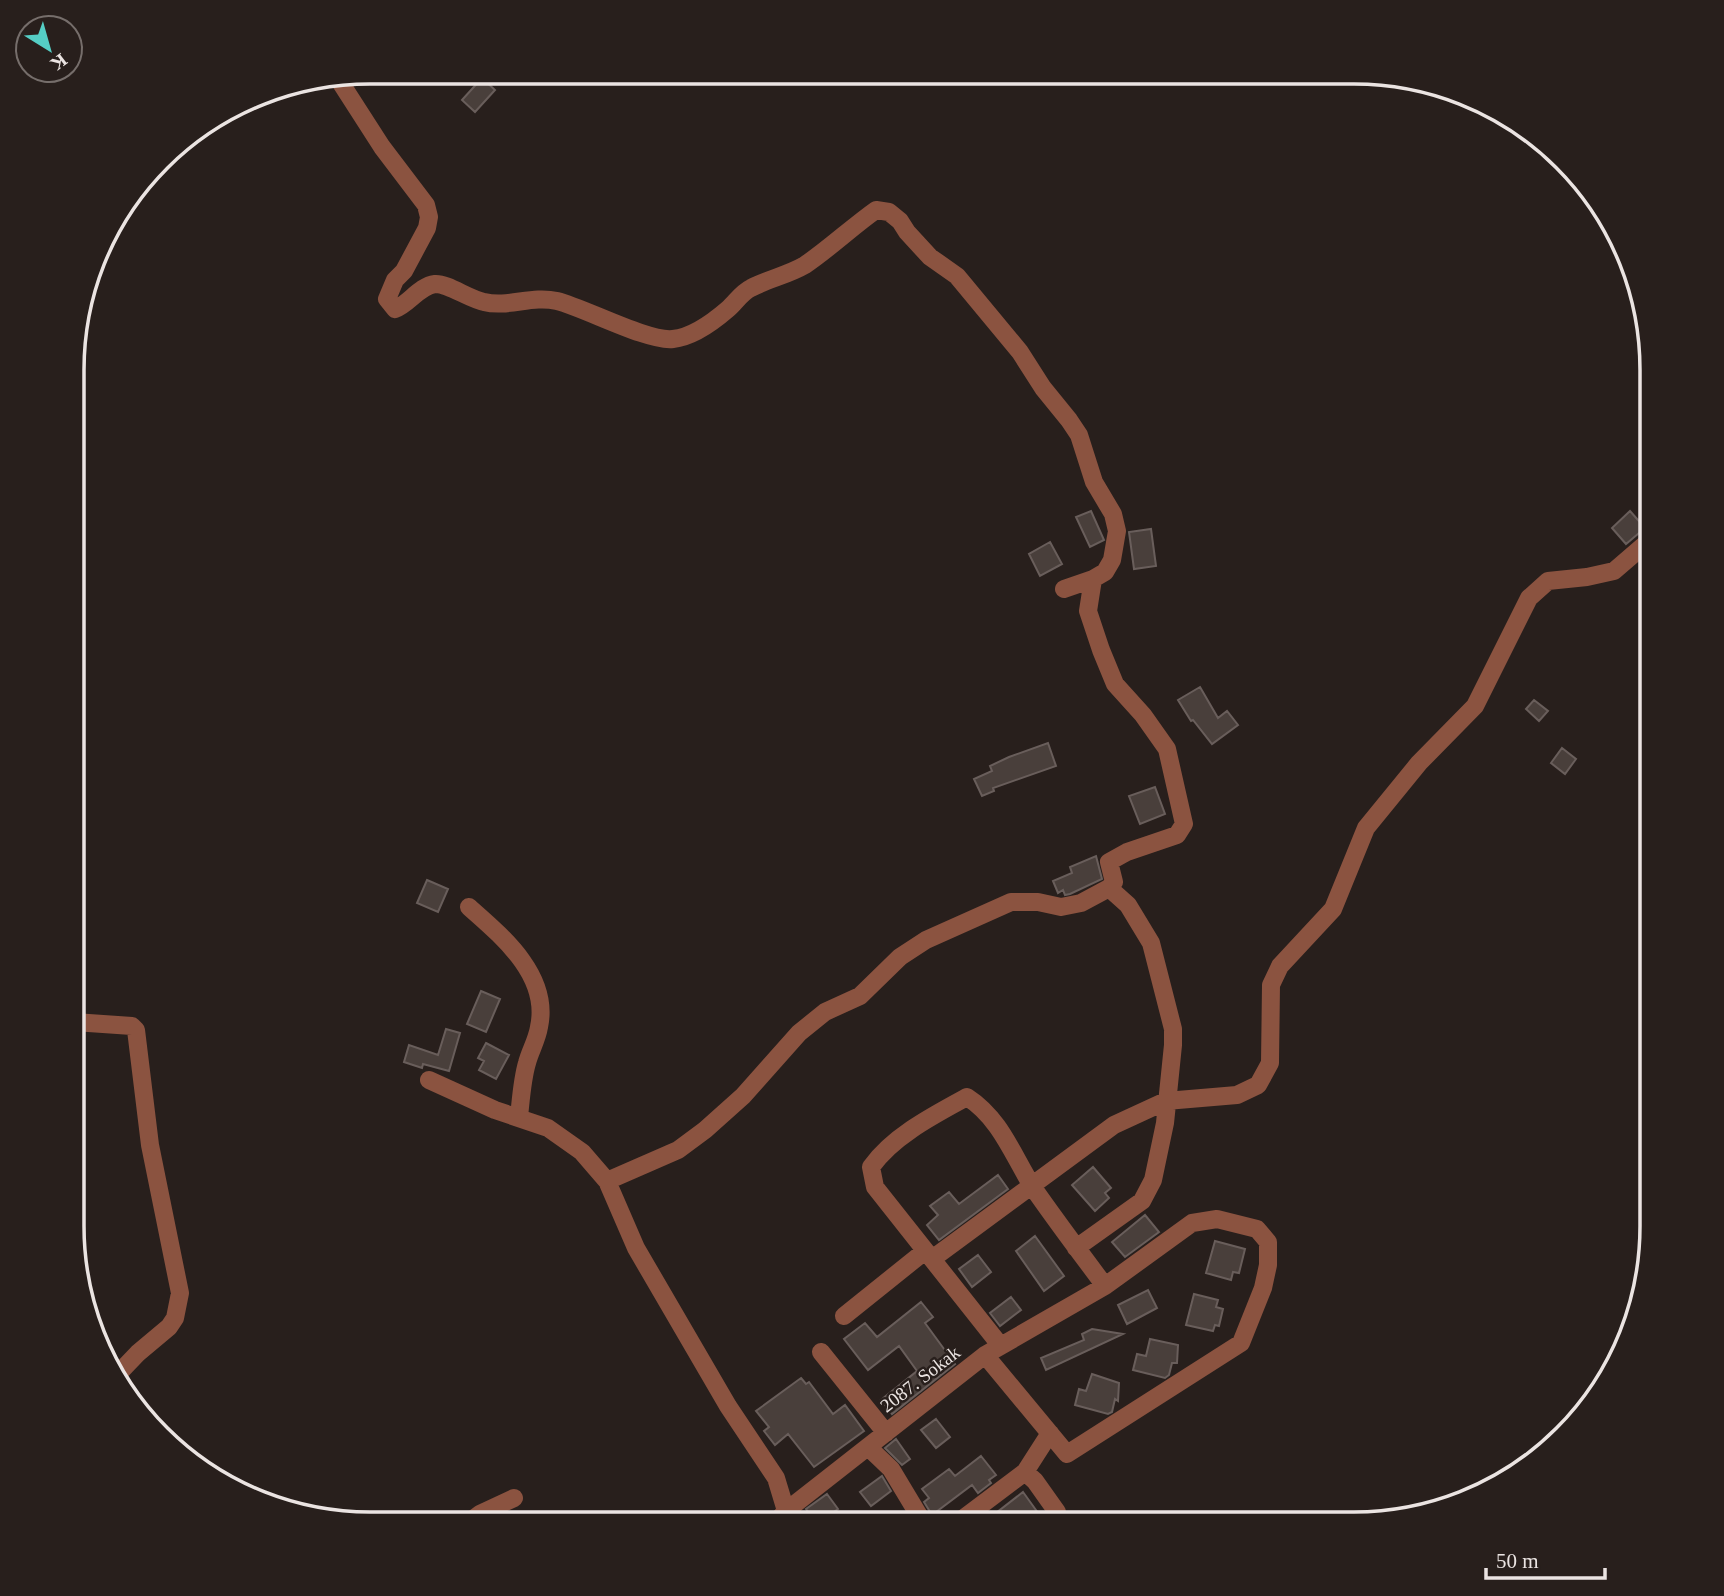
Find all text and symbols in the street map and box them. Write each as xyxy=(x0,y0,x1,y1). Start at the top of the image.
north arrow xyxy=(14,14,84,84)
text: K xyxy=(47,49,71,75)
street label: 2087. Sokak xyxy=(876,1341,964,1417)
scale bar xyxy=(1486,1536,1605,1580)
text: 50 m xyxy=(1496,1549,1539,1573)

